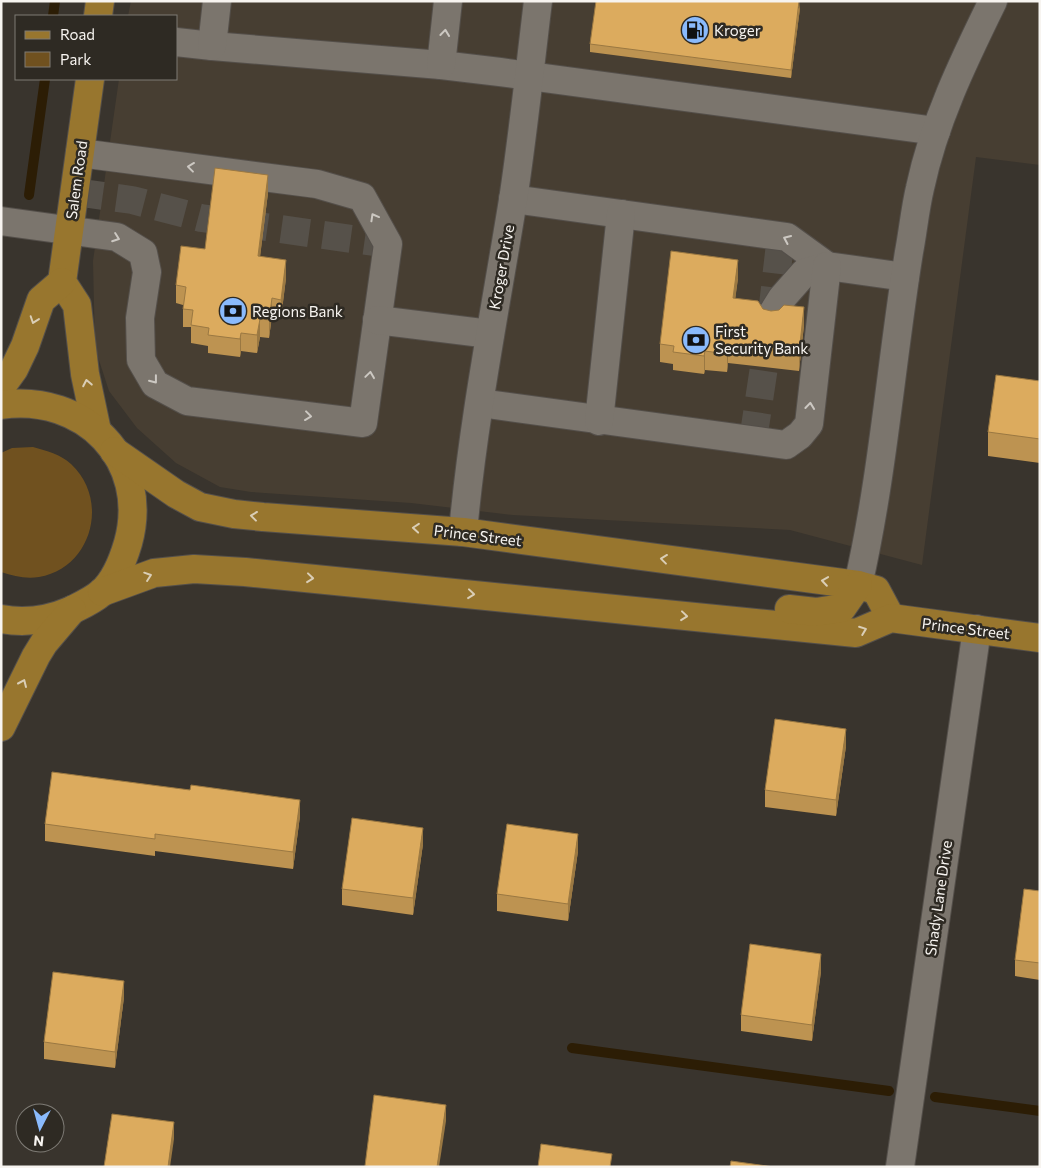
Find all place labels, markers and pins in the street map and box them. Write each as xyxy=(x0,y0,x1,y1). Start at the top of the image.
fuel station icon: Kroger xyxy=(680,15,710,45)
place label: Kroger xyxy=(714,21,761,39)
bank icon: Regions Bank xyxy=(218,296,248,326)
place label: Regions Bank xyxy=(252,302,343,320)
place label: First Security Bank xyxy=(715,322,808,357)
bank icon: First Security Bank xyxy=(681,325,711,355)

